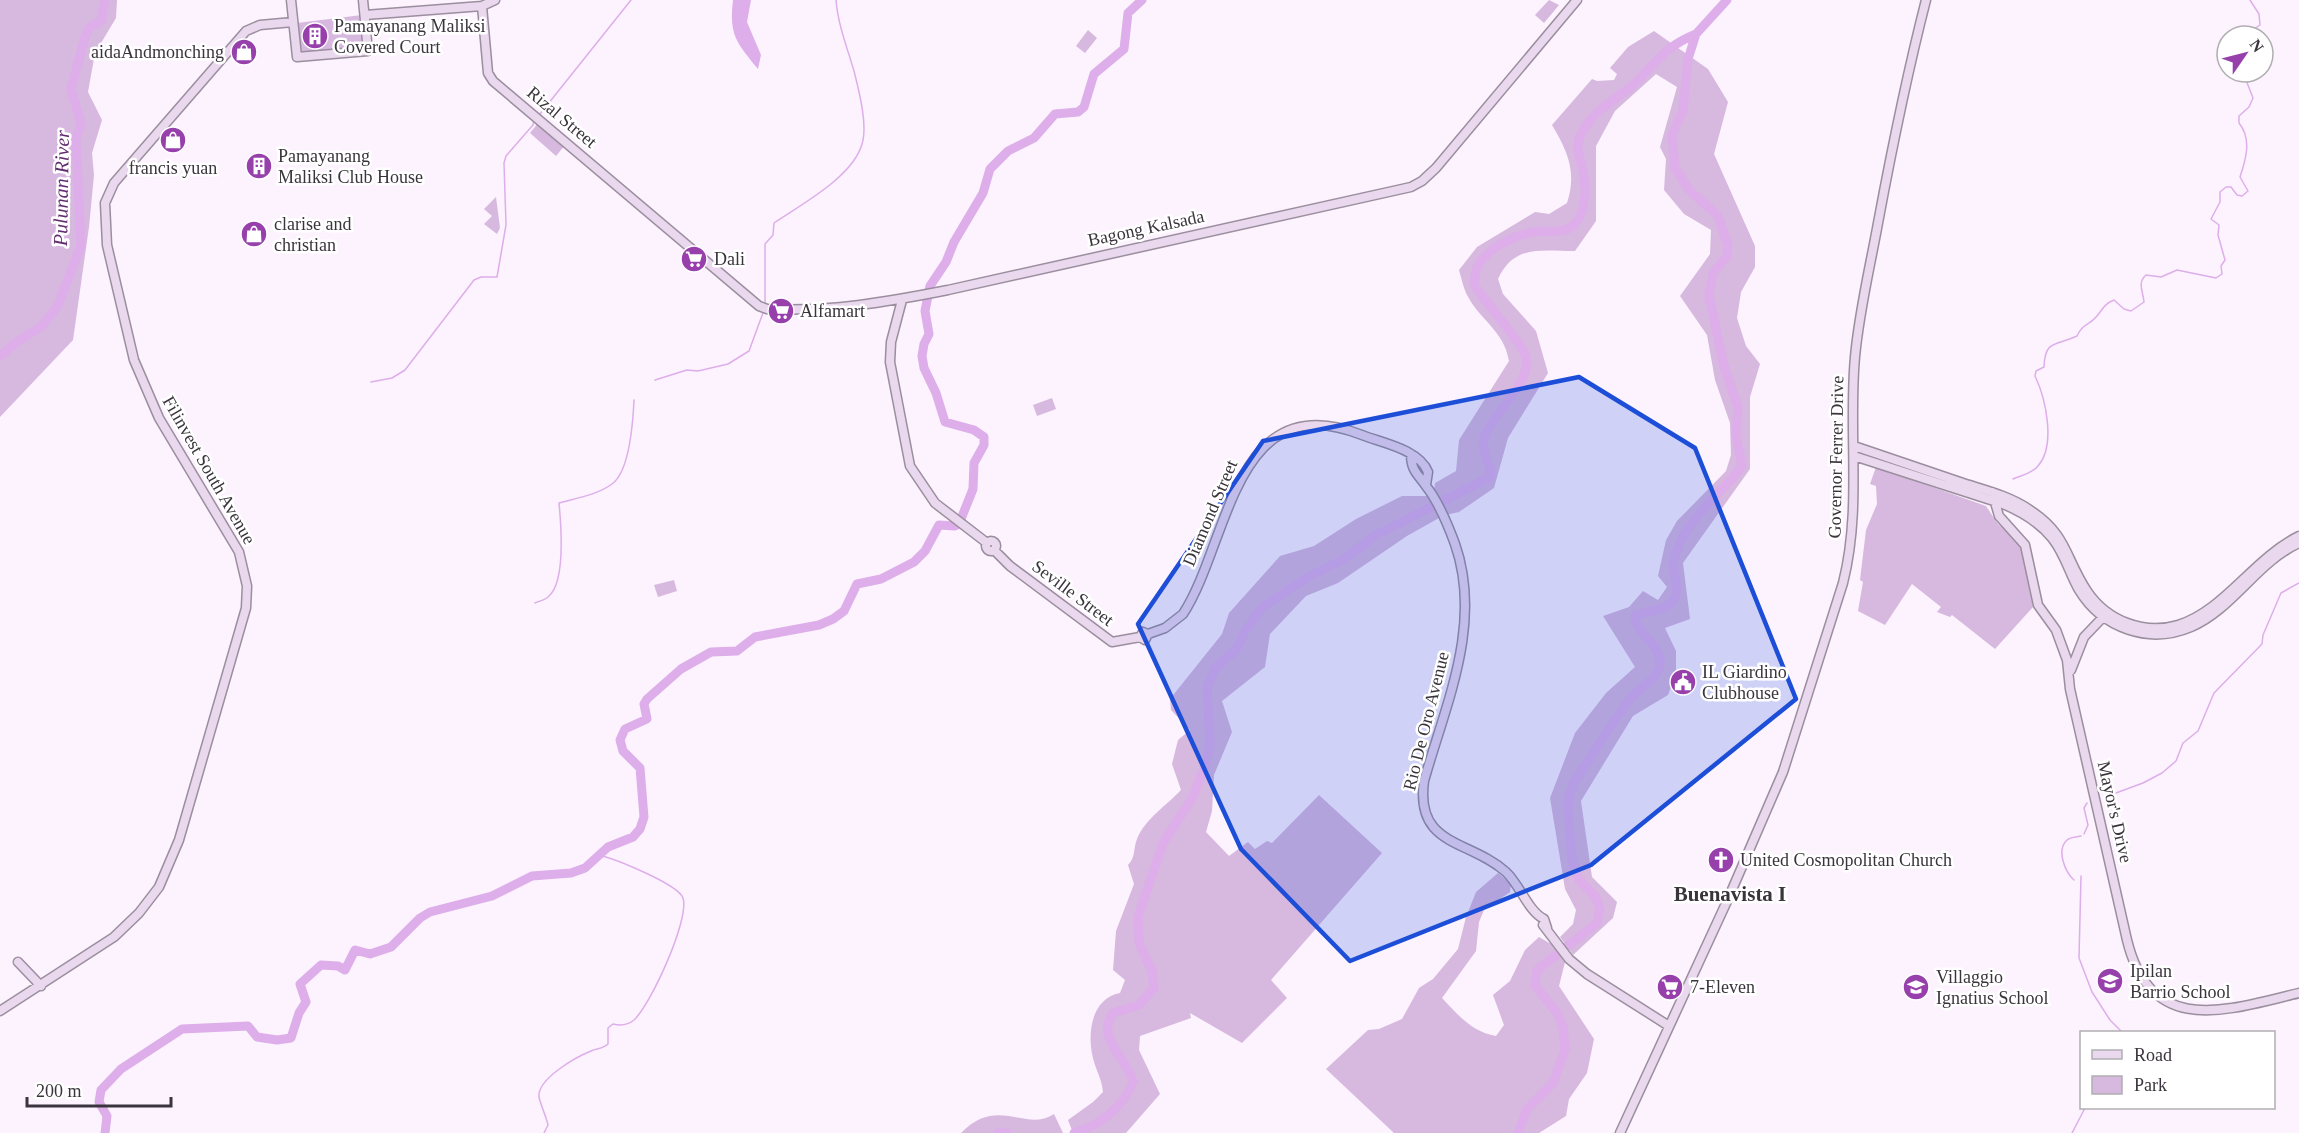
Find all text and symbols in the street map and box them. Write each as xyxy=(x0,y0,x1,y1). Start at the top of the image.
place label: Pamayanang Maliksi Covered Court xyxy=(334,16,485,57)
building icon: Pamayanang Maliksi Covered Court xyxy=(300,21,330,51)
north arrow xyxy=(2215,24,2275,84)
text: N xyxy=(2247,36,2267,56)
shop icon: aidaAndmonching xyxy=(229,37,259,67)
place label: aidaAndmonching xyxy=(91,42,224,62)
street label: Rizal Street xyxy=(523,82,601,152)
shop icon: francis yuan xyxy=(158,125,188,155)
water label: Pulunan River xyxy=(49,130,73,247)
place label: Pamayanang Maliksi Club House xyxy=(278,146,423,187)
building icon: Pamayanang Maliksi Club House xyxy=(244,151,274,181)
place label: francis yuan xyxy=(129,158,217,178)
street label: Bagong Kalsada xyxy=(1086,206,1206,250)
place label: clarise and christian xyxy=(274,214,351,255)
shop icon: clarise and christian xyxy=(239,219,269,249)
supermarket icon: Dali xyxy=(679,244,709,274)
place label: Dali xyxy=(714,249,745,269)
supermarket icon: Alfamart xyxy=(766,296,796,326)
place label: Alfamart xyxy=(800,301,865,321)
street label: Governor Ferrer Drive xyxy=(1825,375,1847,539)
street label: Filinvest South Avenue xyxy=(158,392,260,548)
street label: Diamond Street xyxy=(1179,457,1241,569)
street label: Seville Street xyxy=(1028,556,1118,630)
street label: Rio De Oro Avenue xyxy=(1399,650,1453,792)
place label: IL Giardino Clubhouse xyxy=(1702,662,1787,703)
public building icon: IL Giardino Clubhouse xyxy=(1668,667,1698,697)
street label: Mayor's Drive xyxy=(2094,759,2136,865)
church icon: United Cosmopolitan Church xyxy=(1706,845,1736,875)
place label: United Cosmopolitan Church xyxy=(1740,850,1952,870)
district label: Buenavista I xyxy=(1674,882,1786,906)
place label: Ipilan Barrio School xyxy=(2130,961,2231,1002)
school or university icon: Ipilan Barrio School xyxy=(2095,966,2125,996)
place label: Villaggio Ignatius School xyxy=(1936,967,2049,1008)
supermarket icon: 7-Eleven xyxy=(1655,972,1685,1002)
school or university icon: Villaggio Ignatius School xyxy=(1901,972,1931,1002)
place label: 7-Eleven xyxy=(1690,977,1755,997)
legend xyxy=(2080,1031,2275,1109)
text: Road xyxy=(2134,1045,2172,1065)
scale bar xyxy=(27,1070,171,1108)
text: Park xyxy=(2134,1075,2167,1095)
text: 200 m xyxy=(36,1081,82,1101)

